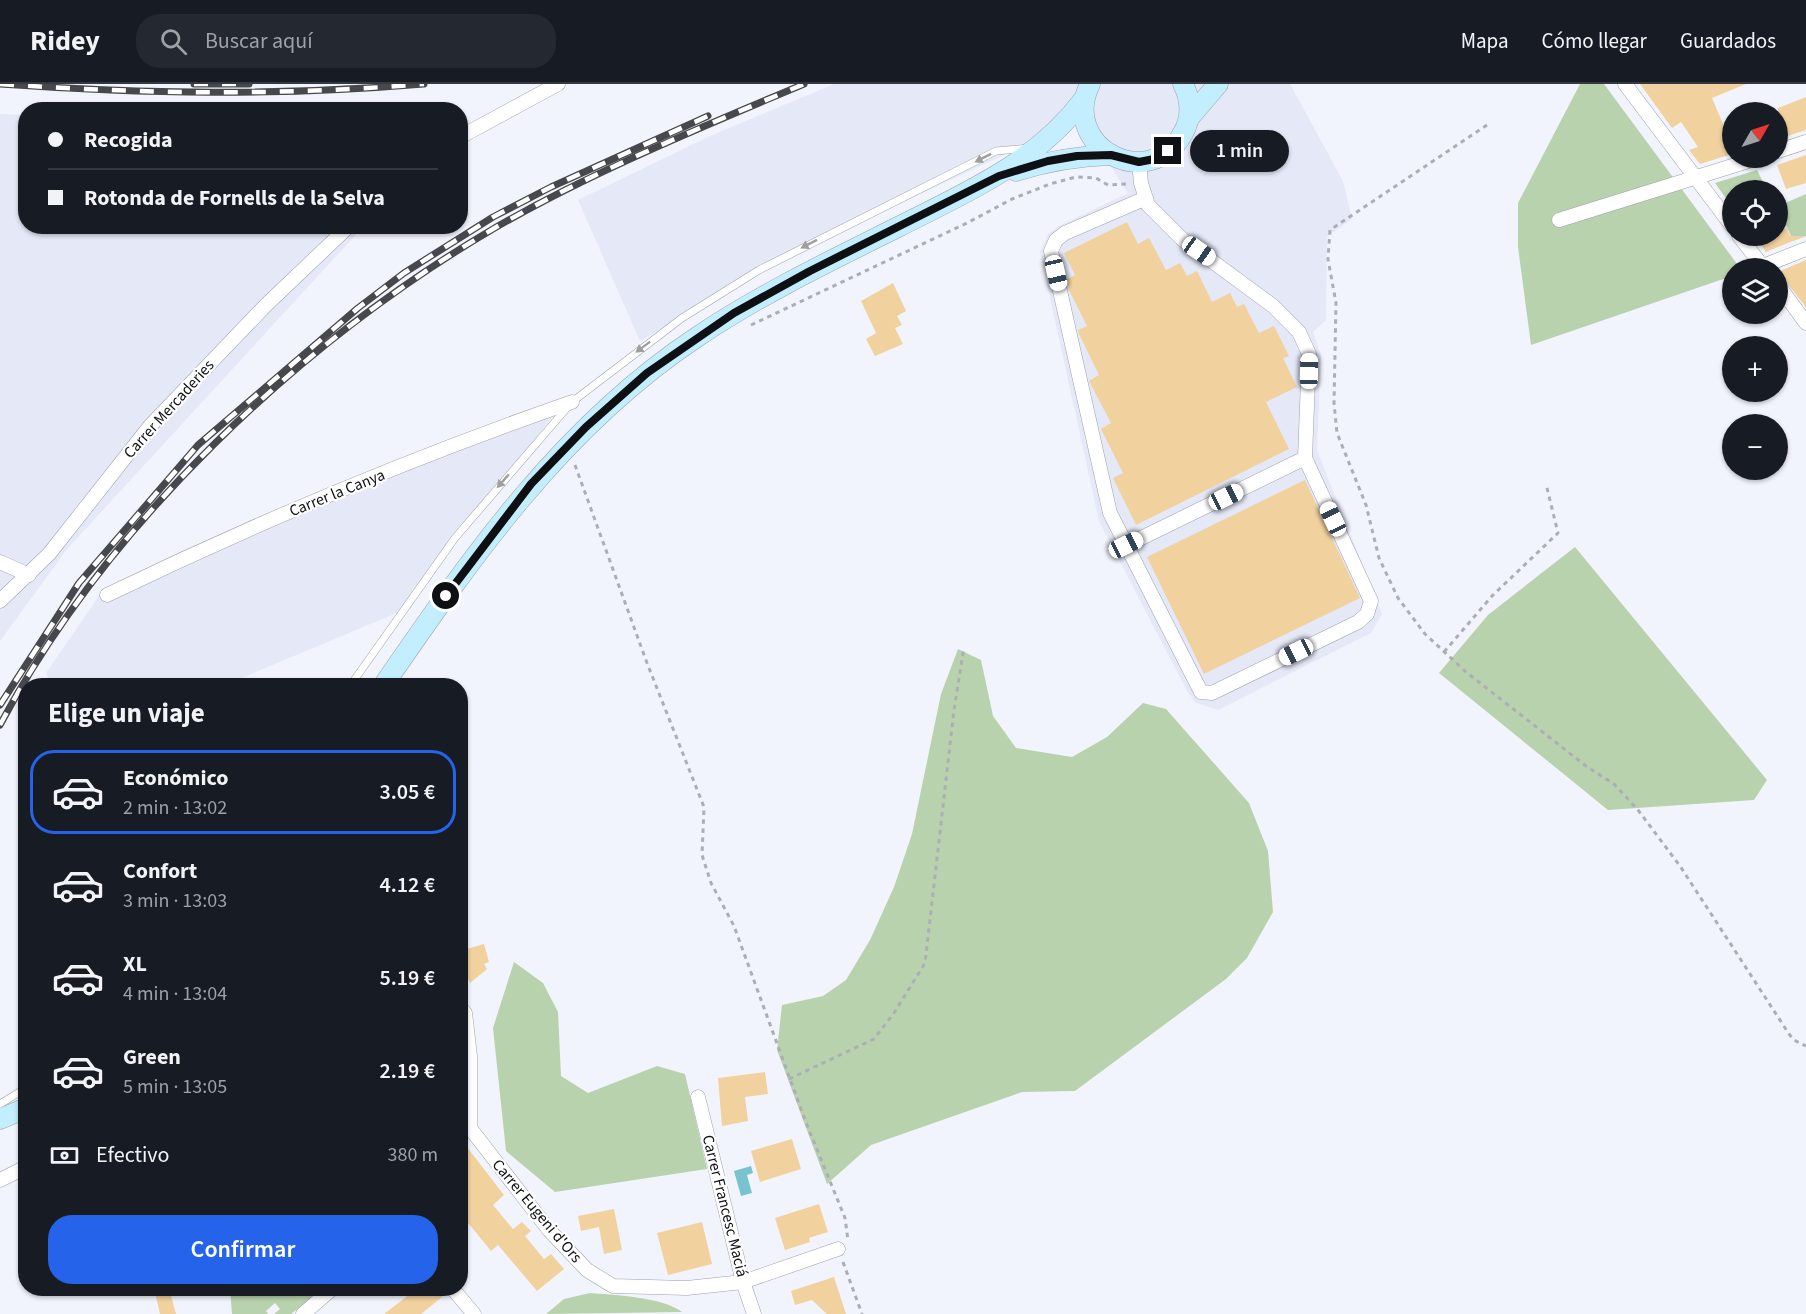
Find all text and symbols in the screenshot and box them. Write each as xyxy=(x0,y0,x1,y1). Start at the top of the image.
search box xyxy=(136,14,556,68)
text: Ridey xyxy=(30,21,100,61)
icon: search xyxy=(157,25,190,58)
text: Buscar aquí xyxy=(205,25,313,57)
text: Mapa xyxy=(1461,26,1509,56)
text: Cómo llegar xyxy=(1542,26,1647,56)
text: Guardados xyxy=(1680,26,1776,56)
north arrow xyxy=(1722,102,1788,168)
map controls xyxy=(1722,102,1788,480)
text: Recogida xyxy=(84,124,173,156)
callout: 1 min xyxy=(1189,130,1288,172)
route end xyxy=(1154,137,1181,164)
text: 1 min xyxy=(1216,137,1263,165)
one-way arrow xyxy=(975,153,992,163)
button: locate xyxy=(1722,180,1788,246)
text: Rotonda de Fornells de la Selva xyxy=(84,182,385,214)
car xyxy=(1179,233,1219,269)
one-way arrow xyxy=(800,239,817,249)
car xyxy=(1043,253,1069,293)
button: layers xyxy=(1722,258,1788,324)
button: + xyxy=(1722,336,1788,402)
one-way arrow xyxy=(636,340,651,352)
car xyxy=(1300,353,1318,389)
street label: Carrer Mercaderies xyxy=(119,355,220,463)
button: − xyxy=(1722,414,1788,480)
street label: Carrer la Canya xyxy=(286,464,388,522)
one-way arrow xyxy=(497,473,510,488)
car xyxy=(1206,481,1246,513)
car xyxy=(1317,499,1349,539)
car xyxy=(1106,529,1146,561)
route start xyxy=(432,582,459,609)
car xyxy=(1276,636,1316,668)
text: Elige un viaje xyxy=(48,694,205,733)
text: Económico xyxy=(123,762,228,794)
icon: car xyxy=(51,765,105,819)
text: 3.05 € xyxy=(379,776,435,808)
text: 2 min · 13:02 xyxy=(123,794,227,822)
text: Confort xyxy=(123,855,197,887)
icon: car xyxy=(51,858,105,912)
text: 4.12 € xyxy=(379,869,435,901)
text: 3 min · 13:03 xyxy=(123,887,227,915)
text: XL xyxy=(123,948,147,980)
icon: car xyxy=(51,951,105,1005)
text: 5.19 € xyxy=(379,962,435,994)
text: 4 min · 13:04 xyxy=(123,980,227,1008)
text: Green xyxy=(123,1041,181,1073)
icon: car xyxy=(51,1044,105,1098)
text: 2.19 € xyxy=(379,1055,435,1087)
text: 5 min · 13:05 xyxy=(123,1073,227,1101)
street label: Carrer Francesc Maciá xyxy=(697,1133,753,1279)
icon: cash xyxy=(48,1139,81,1172)
text: Efectivo xyxy=(96,1139,170,1171)
text: 380 m xyxy=(388,1141,438,1169)
street label: Carrer Eugeni d'Ors xyxy=(487,1154,587,1268)
button: Confirmar xyxy=(48,1215,438,1284)

